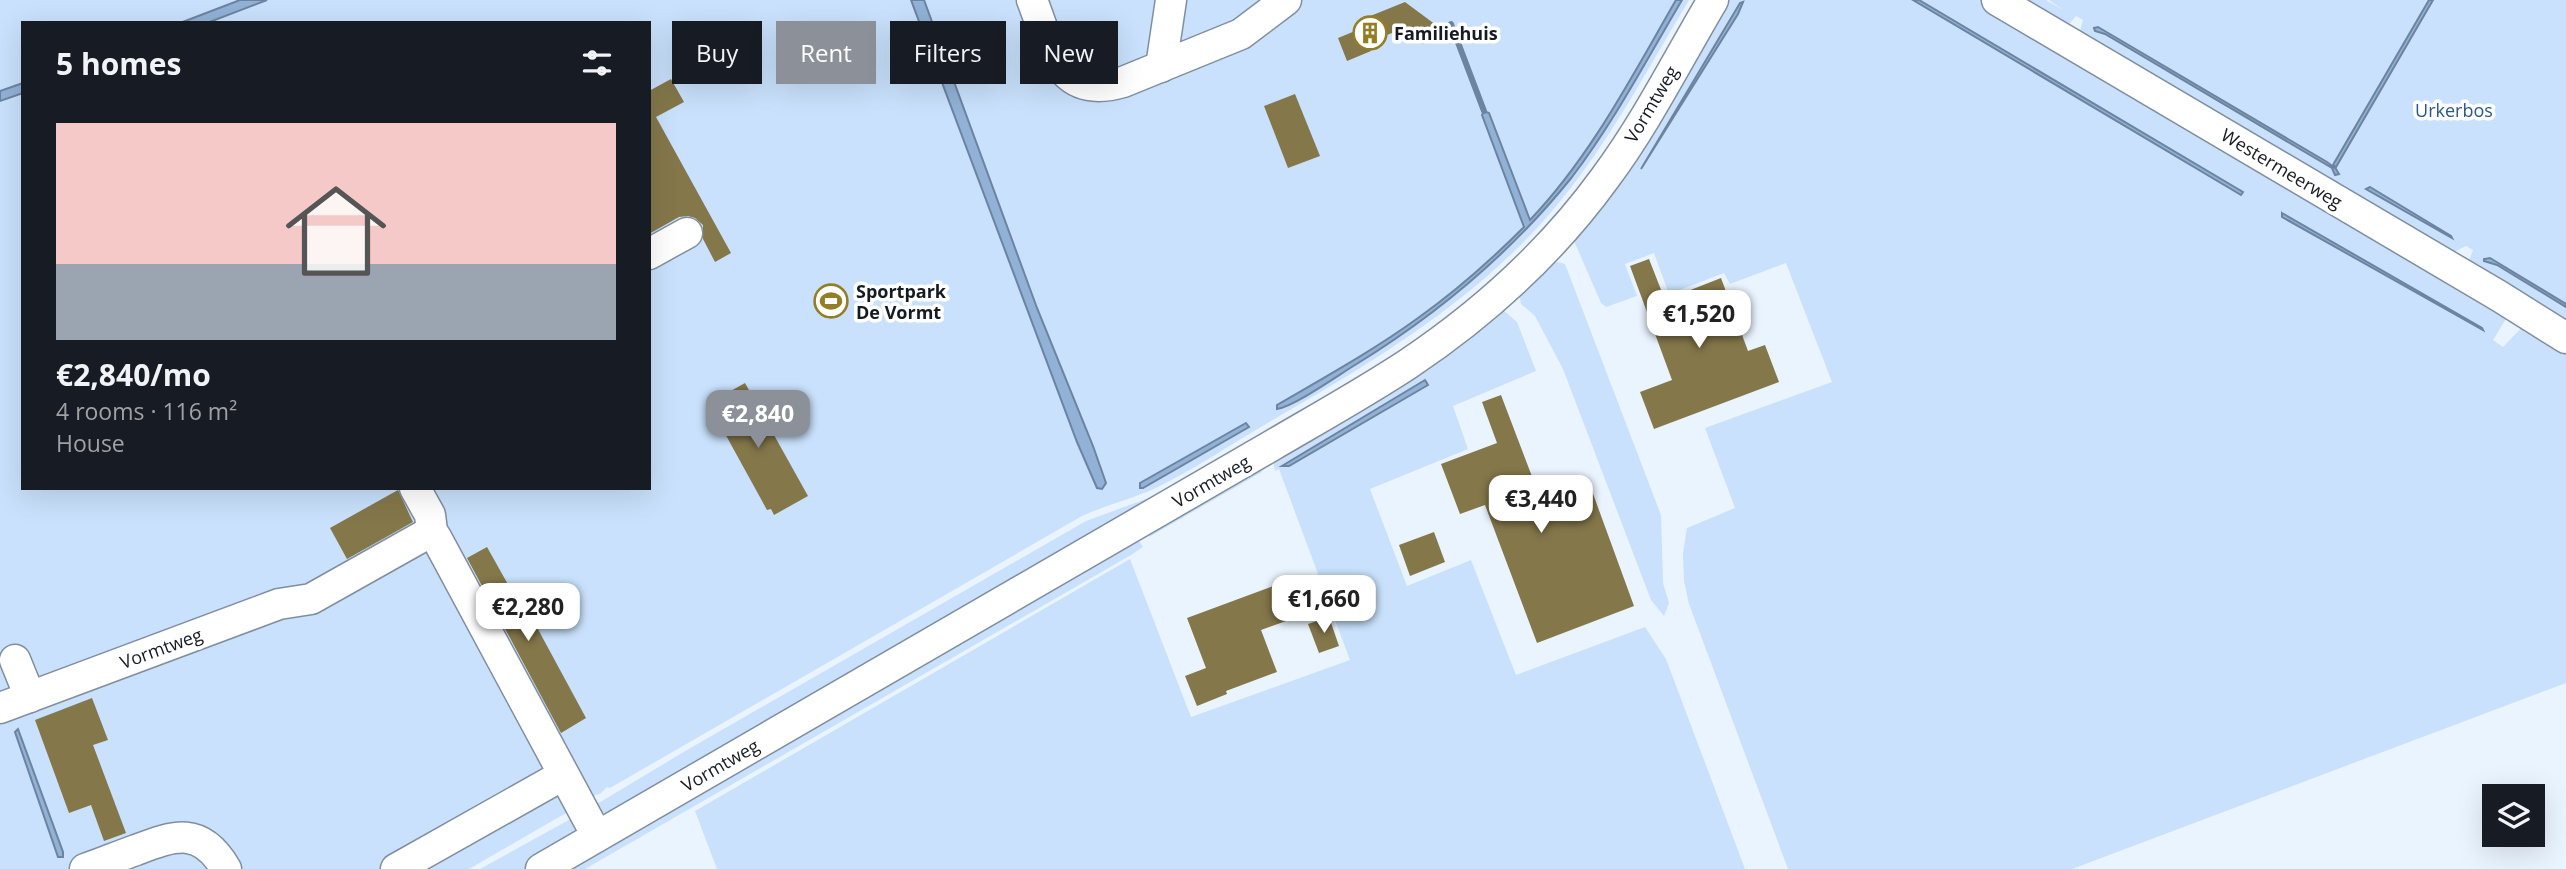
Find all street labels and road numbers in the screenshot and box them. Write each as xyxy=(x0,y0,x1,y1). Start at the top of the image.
street label: Vormtweg xyxy=(1619,61,1684,147)
street label: Westermeerweg xyxy=(2217,122,2347,214)
street label: Vormtweg xyxy=(1168,449,1254,513)
street label: Vormtweg xyxy=(117,622,206,674)
street label: Vormtweg xyxy=(677,733,763,797)

